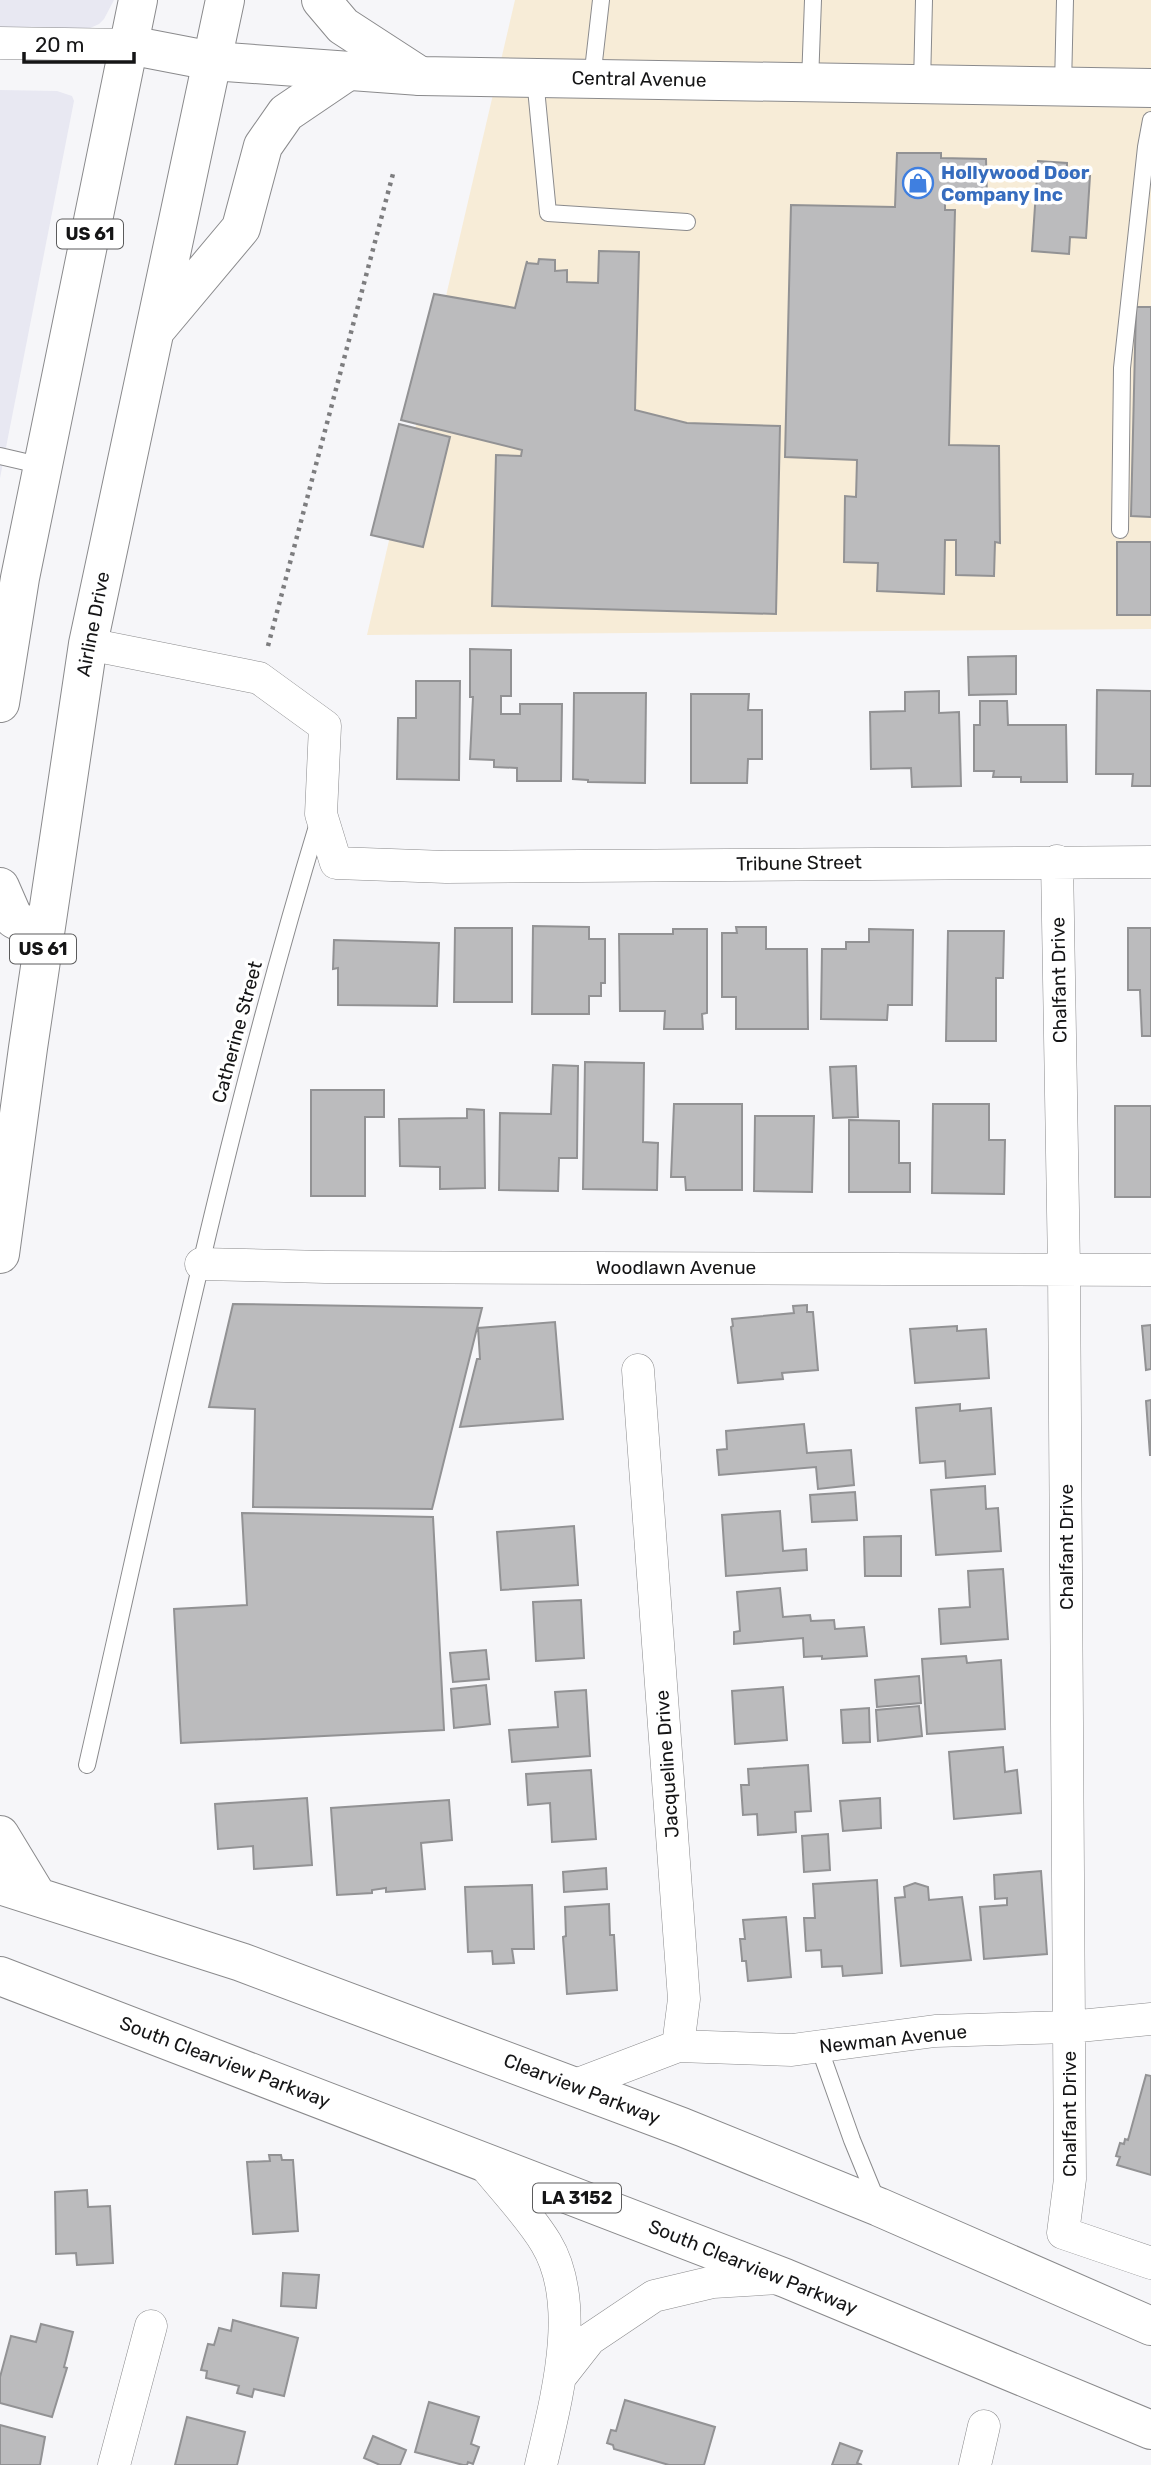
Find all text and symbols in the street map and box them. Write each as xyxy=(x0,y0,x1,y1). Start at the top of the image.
scale bar xyxy=(24,21,135,65)
text: 20 m xyxy=(35,32,84,57)
street label: Central Avenue xyxy=(571,66,707,92)
place label: Hollywood Door Company Inc xyxy=(941,161,1090,206)
shop icon: Hollywood Door Company Inc xyxy=(901,166,935,200)
road number: US 61 xyxy=(57,220,123,248)
street label: Airline Drive xyxy=(72,570,114,678)
street label: Tribune Street xyxy=(736,850,863,876)
street label: Chalfant Drive xyxy=(1046,917,1072,1043)
road number: US 61 xyxy=(10,934,76,964)
street label: Catherine Street xyxy=(207,958,267,1106)
street label: Woodlawn Avenue xyxy=(596,1256,756,1279)
street label: Chalfant Drive xyxy=(1055,1484,1078,1610)
street label: Jacqueline Drive xyxy=(650,1689,684,1839)
street label: South Clearview Parkway xyxy=(116,2011,334,2113)
street label: Newman Avenue xyxy=(818,2020,968,2058)
street label: Clearview Parkway xyxy=(500,2049,664,2129)
street label: Chalfant Drive xyxy=(1058,2051,1081,2177)
road number: LA 3152 xyxy=(533,2184,621,2212)
street label: South Clearview Parkway xyxy=(645,2214,861,2320)

